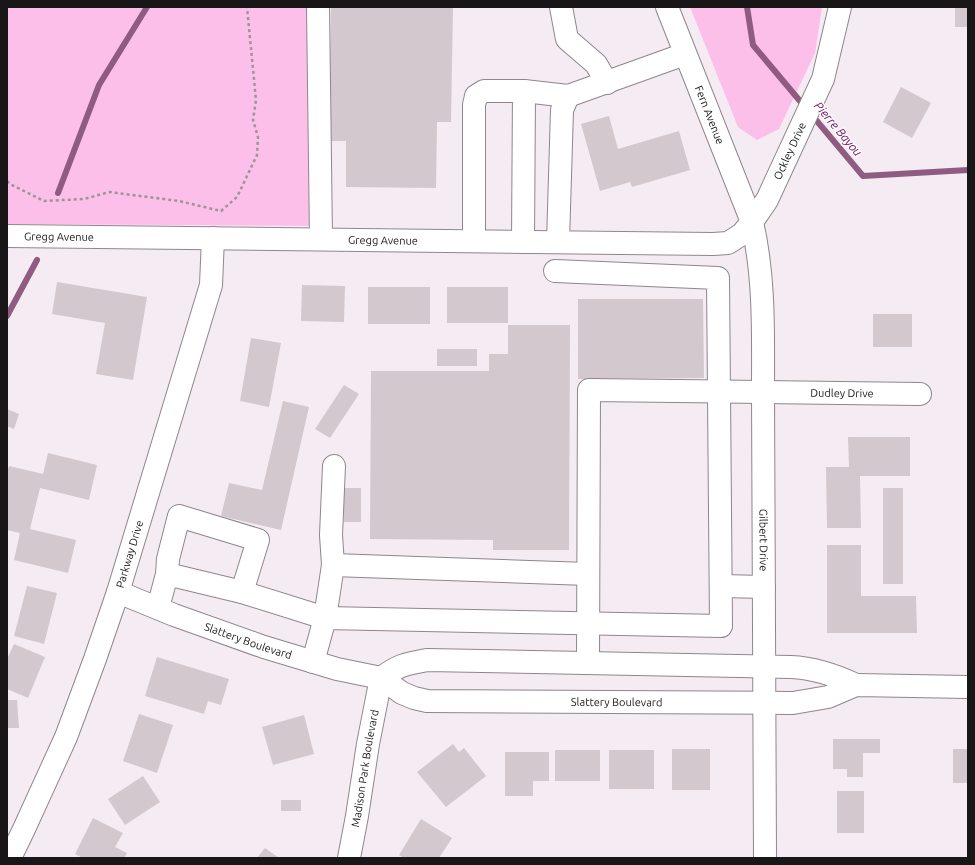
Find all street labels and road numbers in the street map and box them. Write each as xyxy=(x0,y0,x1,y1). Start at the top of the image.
street label: Fern Avenue xyxy=(693,84,727,146)
street label: Ockley Drive xyxy=(771,120,808,182)
street label: Gregg Avenue xyxy=(24,230,94,243)
street label: Gregg Avenue xyxy=(348,234,418,247)
street label: Dudley Drive xyxy=(810,387,874,399)
street label: Gilbert Drive xyxy=(758,509,770,571)
street label: Parkway Drive xyxy=(114,519,145,589)
street label: Slattery Boulevard xyxy=(203,620,293,661)
street label: Slattery Boulevard xyxy=(571,696,662,708)
street label: Madison Park Boulevard xyxy=(349,709,381,828)

